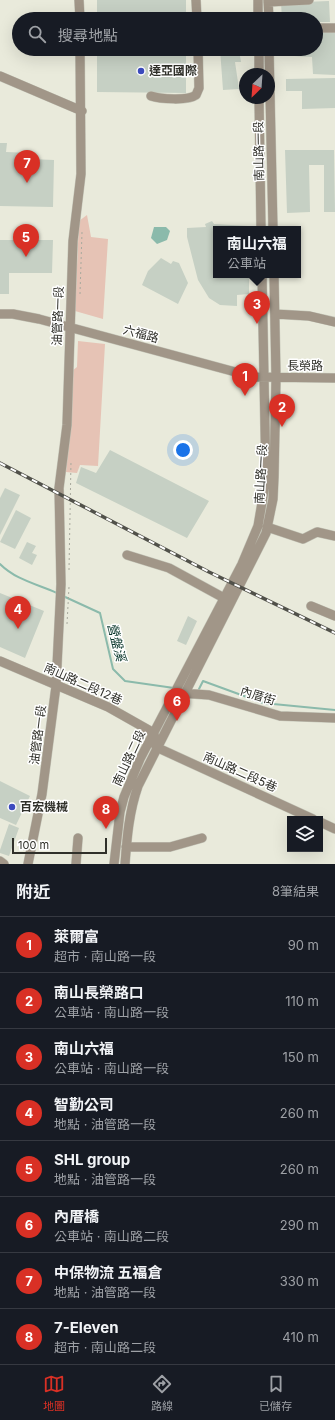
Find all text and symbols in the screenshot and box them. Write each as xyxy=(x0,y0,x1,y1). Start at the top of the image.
search box xyxy=(12,12,323,56)
icon: search xyxy=(26,23,48,45)
text: 搜尋地點 xyxy=(58,26,118,45)
place label: 達亞國際 xyxy=(149,63,197,78)
marker: 達亞國際 xyxy=(136,66,146,76)
north arrow xyxy=(239,68,275,104)
street label: 南山路一段 xyxy=(250,121,267,181)
pin: 7 xyxy=(14,150,40,183)
pin: 5 xyxy=(13,224,39,257)
popup xyxy=(213,226,301,278)
text: 南山六福 xyxy=(227,234,287,253)
text: 公車站 xyxy=(227,255,266,271)
street label: 油管路一段 xyxy=(49,286,66,346)
pin: 3 xyxy=(244,291,270,324)
street label: 六福路 xyxy=(122,322,160,345)
street label: 長榮路 xyxy=(287,358,323,373)
pin: 1 xyxy=(232,363,258,396)
pin: 2 xyxy=(269,394,295,427)
your location xyxy=(173,440,193,460)
street label: 南山路一段 xyxy=(251,444,270,504)
pin: 4 xyxy=(5,596,31,629)
water label: 營盤溪 xyxy=(105,621,130,665)
street label: 南山路二段12巷 xyxy=(42,660,125,708)
street label: 內厝街 xyxy=(239,683,278,708)
pin: 6 xyxy=(164,688,190,721)
street label: 油管路一段 xyxy=(26,704,49,766)
street label: 南山路二段 xyxy=(109,727,148,788)
street label: 南山路二段5巷 xyxy=(201,749,279,795)
pin: 8 xyxy=(93,796,119,829)
place label: 百宏機械 xyxy=(20,799,68,814)
marker: 百宏機械 xyxy=(7,802,17,812)
map controls xyxy=(287,816,323,852)
button: layers xyxy=(287,816,323,852)
scale bar xyxy=(12,836,107,855)
text: 100 m xyxy=(18,838,49,852)
text: 附近 xyxy=(16,882,50,902)
text: 8筆結果 xyxy=(272,883,319,899)
text: 萊爾富 xyxy=(54,927,99,946)
text: 1 xyxy=(26,937,32,953)
text: 90 m xyxy=(288,937,319,953)
text: 超市 · 南山路一段 xyxy=(54,948,156,964)
text: 南山長榮路口 xyxy=(54,983,144,1002)
text: 2 xyxy=(25,993,33,1009)
text: 110 m xyxy=(285,993,319,1009)
text: 公車站 · 南山路一段 xyxy=(54,1004,169,1020)
text: 南山六福 xyxy=(54,1039,114,1058)
text: 3 xyxy=(25,1049,33,1065)
text: 150 m xyxy=(283,1049,319,1065)
text: 公車站 · 南山路一段 xyxy=(54,1060,169,1076)
text: 智勤公司 xyxy=(54,1095,114,1114)
text: 4 xyxy=(25,1105,33,1121)
text: 260 m xyxy=(280,1105,319,1121)
text: 地點 · 油管路一段 xyxy=(54,1116,156,1132)
text: SHL group xyxy=(54,1150,130,1169)
text: 5 xyxy=(25,1161,33,1177)
text: 260 m xyxy=(280,1161,319,1177)
text: 地點 · 油管路一段 xyxy=(54,1171,156,1187)
text: 內厝橋 xyxy=(54,1207,99,1226)
text: 6 xyxy=(25,1217,33,1233)
text: 290 m xyxy=(280,1217,319,1233)
text: 公車站 · 南山路二段 xyxy=(54,1228,169,1244)
text: 中保物流 五福倉 xyxy=(54,1263,163,1282)
text: 7 xyxy=(25,1273,33,1289)
text: 330 m xyxy=(280,1273,319,1289)
text: 地點 · 油管路一段 xyxy=(54,1284,156,1300)
text: 7-Eleven xyxy=(54,1318,119,1337)
text: 8 xyxy=(25,1329,33,1345)
text: 410 m xyxy=(282,1329,319,1345)
text: 超市 · 南山路二段 xyxy=(54,1339,156,1355)
tab: 地圖 xyxy=(43,1373,65,1413)
tab: 路線 xyxy=(151,1373,173,1413)
tab: 已儲存 xyxy=(259,1373,292,1413)

